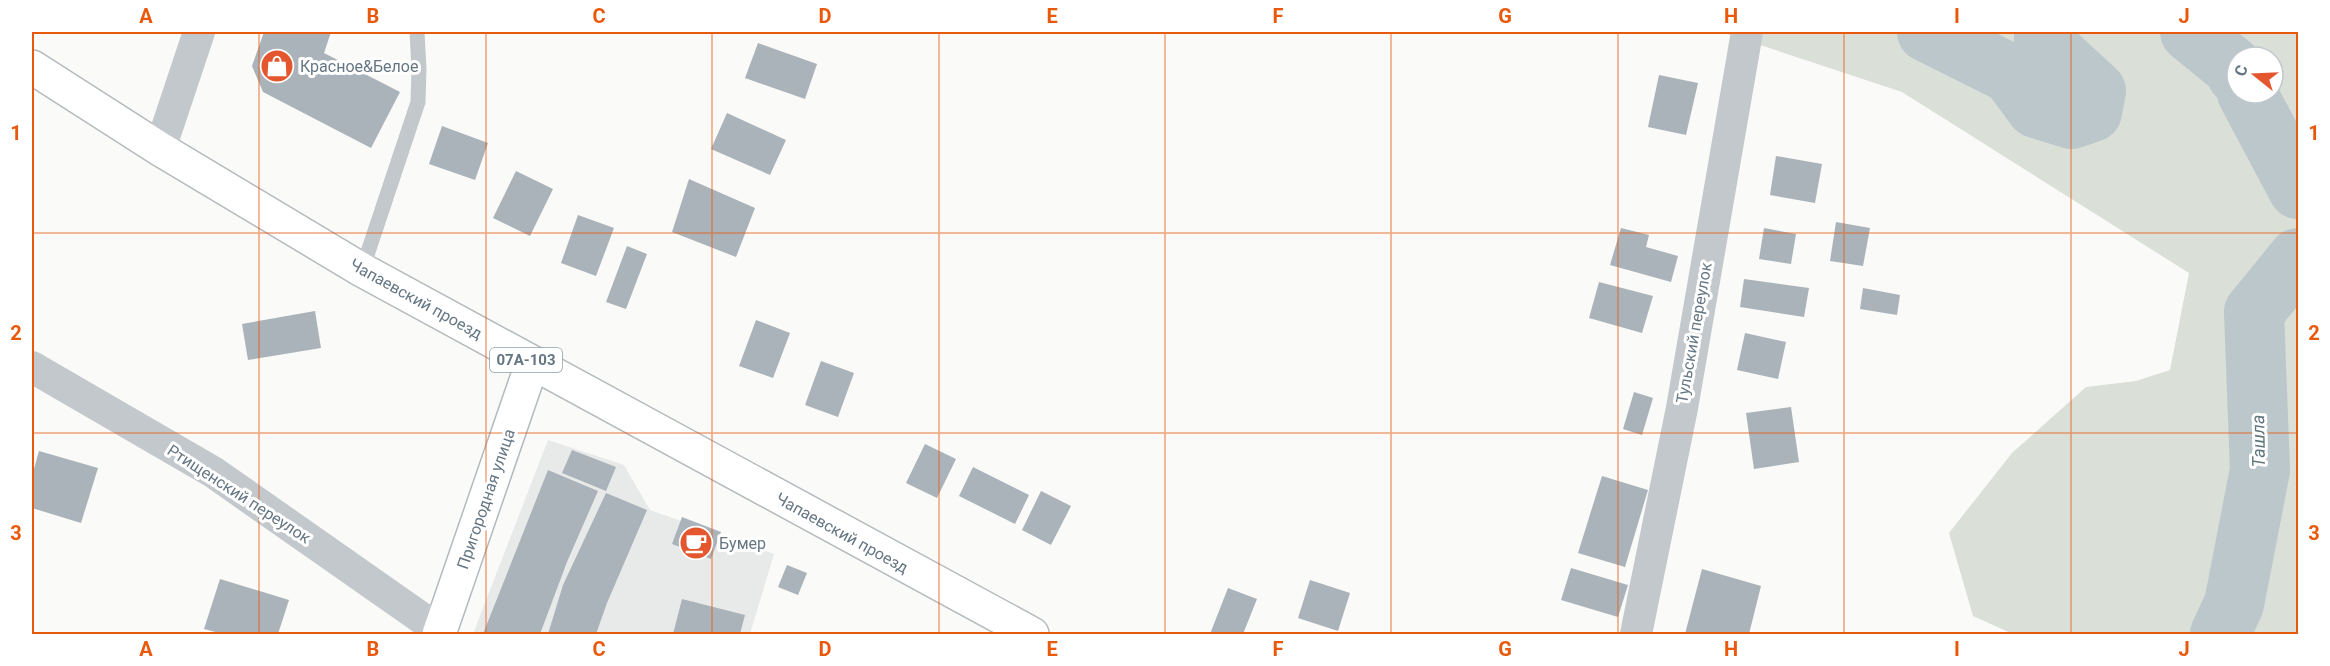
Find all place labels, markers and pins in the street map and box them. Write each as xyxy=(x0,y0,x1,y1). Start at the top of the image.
shop icon: Красное&Белое xyxy=(259,48,295,84)
place label: Красное&Белое xyxy=(300,57,418,76)
cafe icon: Бумер xyxy=(678,525,714,561)
place label: Бумер xyxy=(719,534,766,553)

